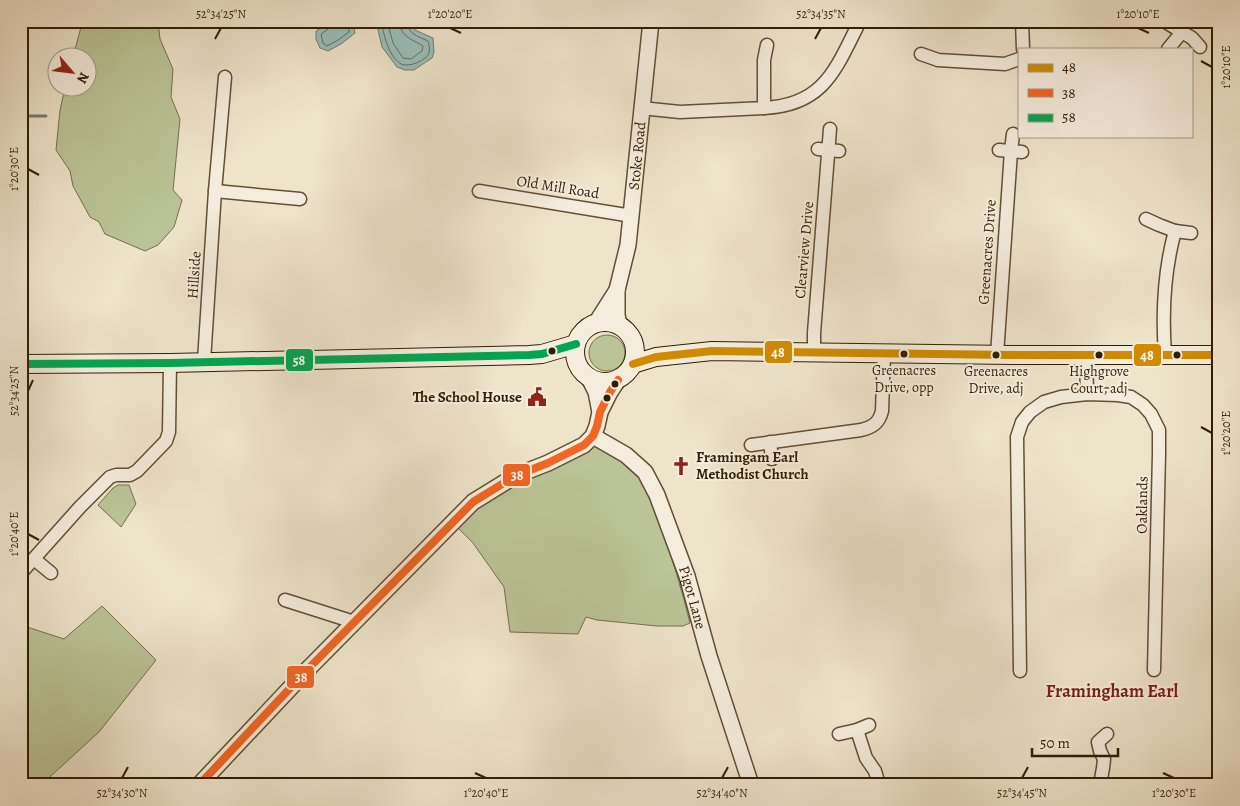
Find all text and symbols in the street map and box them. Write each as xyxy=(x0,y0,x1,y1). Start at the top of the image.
text: 52°34'25"N xyxy=(196,6,246,22)
text: 1°20'20"E xyxy=(428,6,472,22)
text: 52°34'35"N xyxy=(796,6,846,22)
text: 1°20'10"E xyxy=(1116,6,1160,22)
text: 1°20'10"E xyxy=(1218,45,1234,89)
north arrow xyxy=(48,48,98,98)
legend xyxy=(1018,48,1192,138)
text: 48 xyxy=(1062,57,1076,77)
text: N xyxy=(72,69,94,87)
text: 38 xyxy=(1062,83,1076,103)
text: 58 xyxy=(1062,107,1076,127)
street label: Stoke Road xyxy=(624,120,651,191)
text: 1°20'30"E xyxy=(6,147,22,191)
street label: Old Mill Road xyxy=(515,171,602,204)
street label: Greenacres Drive xyxy=(973,199,1001,305)
street label: Clearview Drive xyxy=(790,200,818,299)
street label: Hillside xyxy=(182,250,206,300)
line badge: 48 xyxy=(764,340,793,364)
text: 48 xyxy=(771,343,785,362)
line badge: 48 xyxy=(1133,343,1162,367)
unlabelled marker xyxy=(547,346,557,356)
text: 48 xyxy=(1140,346,1154,365)
line badge: 58 xyxy=(285,348,314,372)
marker: Greenacres Drive, opp xyxy=(899,349,909,359)
marker: Greenacres Drive, adj xyxy=(991,350,1001,360)
marker: Highgrove Court, adj xyxy=(1094,350,1104,360)
unlabelled marker xyxy=(1172,350,1182,360)
text: 58 xyxy=(293,351,306,370)
place label: Greenacres Drive, opp xyxy=(872,361,936,397)
place label: Greenacres Drive, adj xyxy=(964,362,1028,398)
place label: Highgrove Court, adj xyxy=(1069,362,1129,398)
text: 52°34'25"N xyxy=(6,366,22,416)
unlabelled marker xyxy=(610,379,620,389)
public building icon: The School House xyxy=(526,386,548,408)
place label: The School House xyxy=(413,387,522,407)
unlabelled marker xyxy=(602,393,612,403)
text: 1°20'20"E xyxy=(1218,411,1234,455)
place label: Framingam Earl Methodist Church xyxy=(696,447,809,484)
church icon: Framingam Earl Methodist Church xyxy=(670,455,692,477)
line badge: 38 xyxy=(502,463,531,487)
text: 38 xyxy=(511,466,524,485)
street label: Oaklands xyxy=(1131,476,1153,534)
text: 1°20'40"E xyxy=(6,512,22,556)
street label: Pigot Lane xyxy=(674,563,711,631)
line badge: 38 xyxy=(286,665,315,689)
text: 38 xyxy=(295,668,308,687)
district label: Framingham Earl xyxy=(1046,679,1179,703)
scale bar xyxy=(1032,726,1119,758)
text: 50 m xyxy=(1040,733,1070,753)
text: 52°34'30"N xyxy=(97,785,148,801)
text: 1°20'40"E xyxy=(464,785,508,801)
text: 52°34'40"N xyxy=(696,785,748,801)
text: 52°34'45"N xyxy=(997,785,1047,801)
text: 1°20'30"E xyxy=(1152,785,1196,801)

